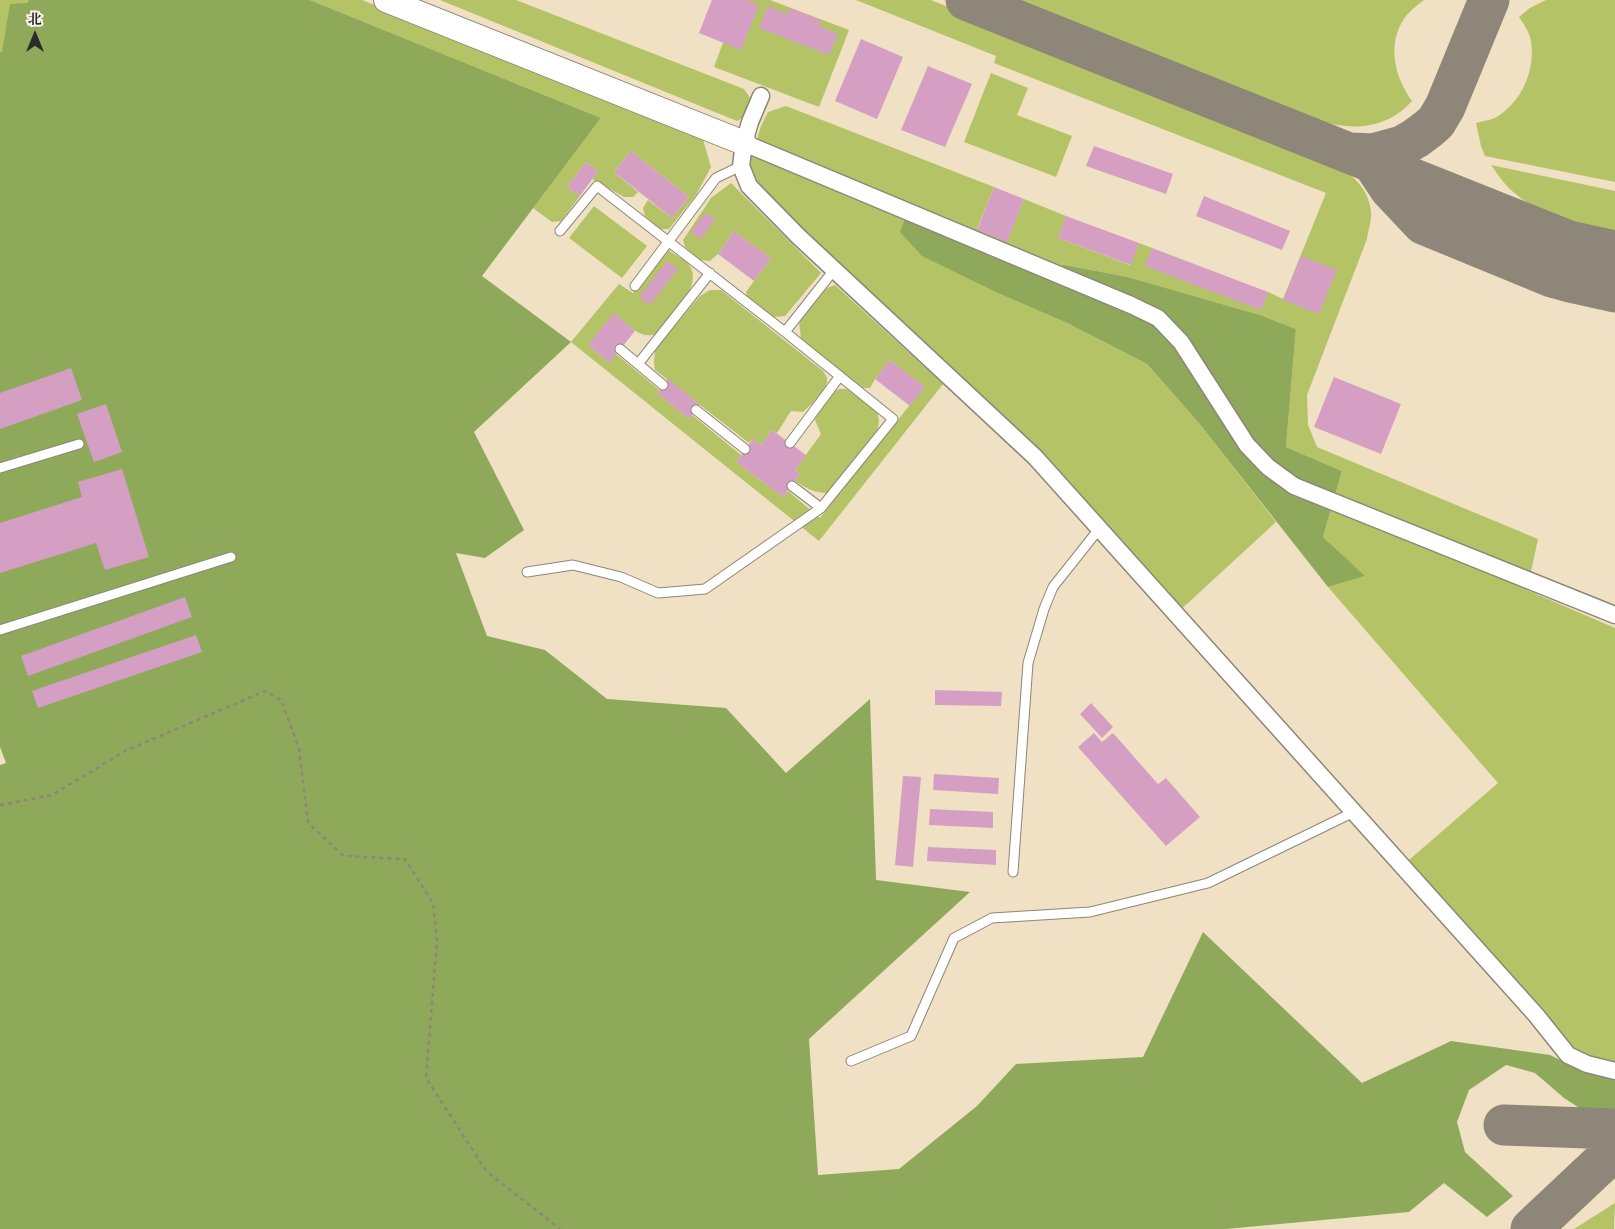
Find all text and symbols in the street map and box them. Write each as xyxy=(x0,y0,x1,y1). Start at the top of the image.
north arrow xyxy=(10,10,60,60)
text: 北 xyxy=(28,13,42,27)

